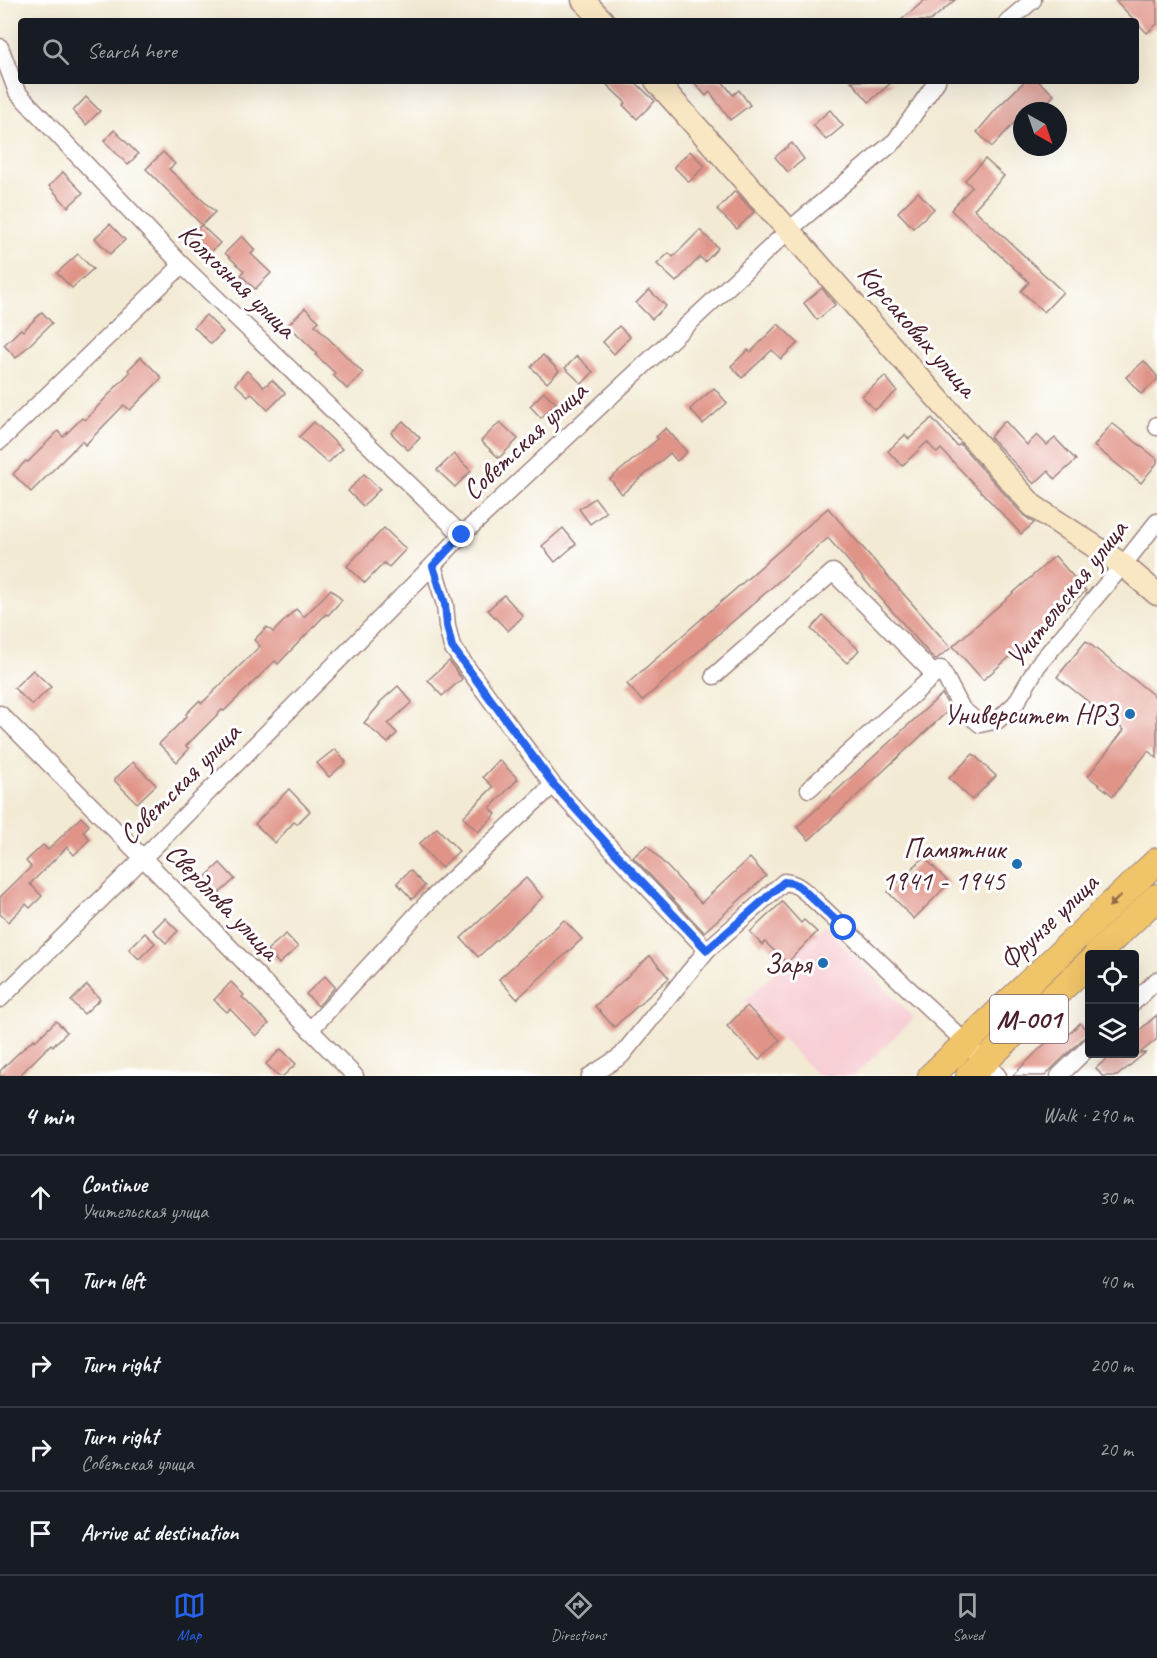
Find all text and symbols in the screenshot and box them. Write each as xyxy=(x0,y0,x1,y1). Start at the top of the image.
search box xyxy=(18,18,1139,84)
icon: search xyxy=(39,35,72,68)
text: Search here xyxy=(87,37,177,65)
north arrow xyxy=(1013,102,1067,156)
street label: Колхозная улица xyxy=(171,216,305,346)
street label: Корсаковых улица xyxy=(850,257,987,406)
street label: Советская улица xyxy=(455,372,595,507)
street label: Учительская улица xyxy=(998,511,1136,674)
route end xyxy=(448,521,474,547)
place label: Университет НРЗ xyxy=(944,697,1120,732)
marker: Университет НРЗ xyxy=(1123,707,1137,721)
street label: Советская улица xyxy=(111,714,249,852)
place label: Памятник 1941 - 1945 xyxy=(882,831,1008,898)
street label: Свердлова улица xyxy=(158,835,289,969)
marker: Памятник 1941 - 1945 xyxy=(1010,857,1024,871)
street label: Фрунзе улица xyxy=(991,864,1106,977)
one-way arrow xyxy=(1107,894,1122,908)
route start xyxy=(830,914,856,940)
place label: Заря xyxy=(764,946,813,981)
map controls xyxy=(1085,950,1139,1058)
button: locate xyxy=(1085,950,1139,1004)
marker: Заря xyxy=(816,956,830,970)
road number: M-001 xyxy=(990,995,1068,1043)
button: layers xyxy=(1085,1004,1139,1058)
text: 4 min xyxy=(24,1099,74,1132)
text: Walk · 290 m xyxy=(1043,1103,1133,1128)
text: Continue xyxy=(81,1171,147,1199)
icon: ahead xyxy=(24,1181,57,1214)
text: 30 m xyxy=(1099,1185,1133,1210)
text: Учительская улица xyxy=(81,1199,208,1224)
icon: left xyxy=(24,1265,57,1298)
text: Turn left xyxy=(81,1267,145,1295)
text: 40 m xyxy=(1099,1269,1133,1294)
icon: right xyxy=(24,1349,57,1382)
text: Turn right xyxy=(81,1351,158,1379)
text: 200 m xyxy=(1090,1353,1133,1378)
text: Turn right xyxy=(81,1423,158,1451)
icon: right xyxy=(24,1433,57,1466)
text: 20 m xyxy=(1099,1437,1133,1462)
text: Советская улица xyxy=(81,1451,194,1476)
icon: arrive xyxy=(24,1517,57,1550)
text: Arrive at destination xyxy=(81,1519,238,1547)
tab: Map xyxy=(173,1589,206,1645)
tab: Directions xyxy=(551,1589,606,1645)
tab: Saved xyxy=(951,1589,984,1645)

